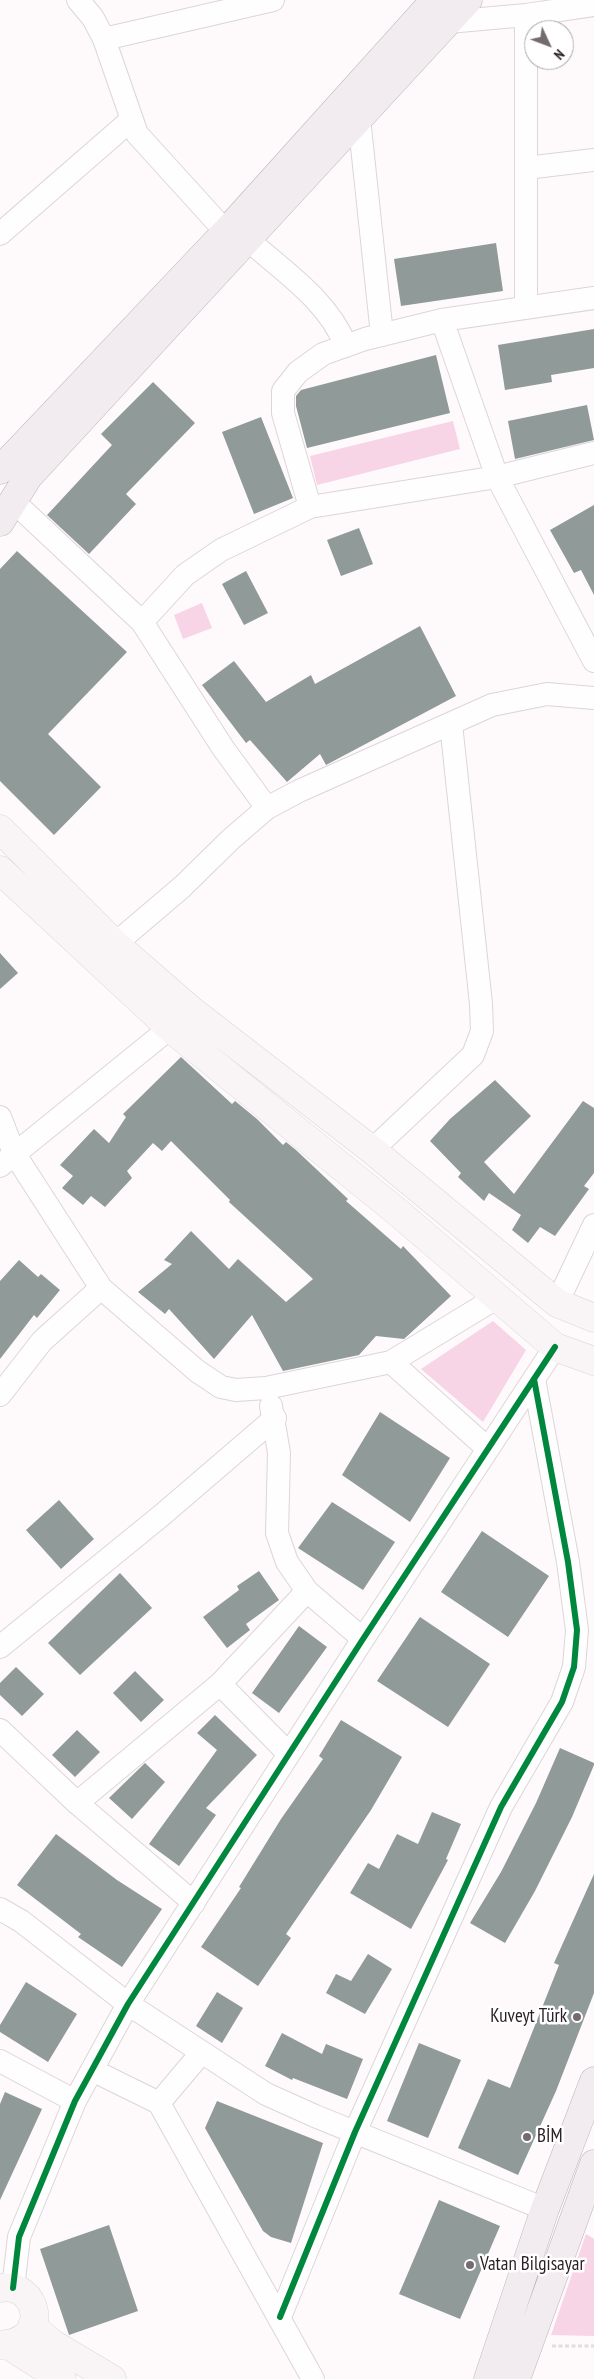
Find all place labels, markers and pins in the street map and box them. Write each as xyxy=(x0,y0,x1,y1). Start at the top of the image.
place label: Kuveyt Türk xyxy=(490,2006,567,2028)
marker: Kuveyt Türk xyxy=(571,2011,583,2023)
place label: BİM xyxy=(537,2126,562,2148)
marker: BİM xyxy=(521,2131,533,2143)
place label: Vatan Bilgisayar xyxy=(480,2254,585,2276)
marker: Vatan Bilgisayar xyxy=(464,2259,476,2271)

